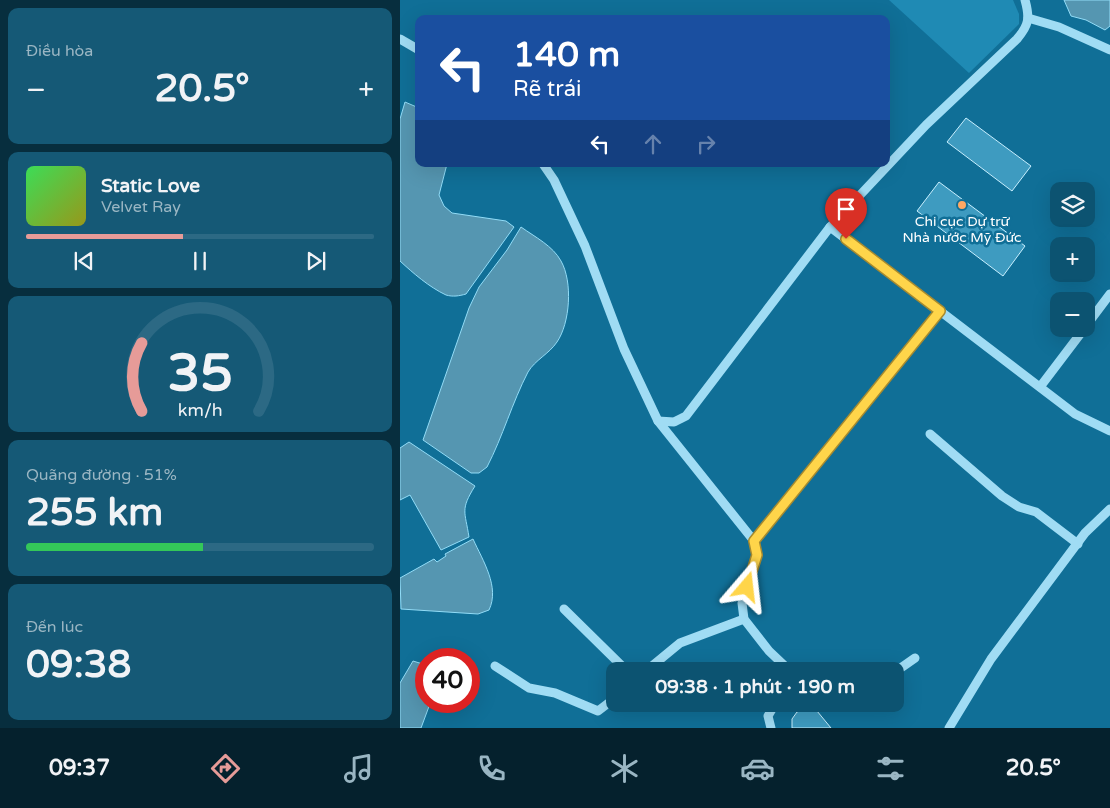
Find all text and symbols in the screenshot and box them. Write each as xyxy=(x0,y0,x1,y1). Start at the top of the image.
text: 140 m xyxy=(513,34,620,76)
icon: left xyxy=(430,35,495,100)
text: Điều hòa xyxy=(26,41,93,61)
text: 20.5° xyxy=(155,66,250,112)
text: − xyxy=(26,73,46,107)
text: + xyxy=(358,73,374,107)
text: Rẽ trái xyxy=(513,76,582,102)
icon: left xyxy=(586,130,614,158)
icon: ahead xyxy=(639,130,667,158)
icon: right xyxy=(692,130,720,158)
text: Static Love xyxy=(101,175,200,197)
map controls xyxy=(1050,182,1095,337)
button: layers xyxy=(1050,182,1095,227)
pin xyxy=(825,188,867,239)
icon: arrive xyxy=(832,195,860,223)
text: Velvet Ray xyxy=(101,197,181,217)
marker: Chi cục Dự trữ Nhà nước Mỹ Đức xyxy=(956,199,968,211)
place label: Chi cục Dự trữ Nhà nước Mỹ Đức xyxy=(902,213,1022,246)
button: + xyxy=(1050,237,1095,282)
icon: previous xyxy=(70,247,98,275)
icon: pause xyxy=(186,247,214,275)
icon: next xyxy=(302,247,330,275)
button: − xyxy=(1050,292,1095,337)
text: 35 xyxy=(167,342,233,405)
text: km/h xyxy=(178,400,222,421)
text: Quãng đường · 51% xyxy=(26,465,177,485)
text: 255 km xyxy=(26,490,163,536)
position arrow xyxy=(720,560,772,612)
text: Đến lúc xyxy=(26,617,83,637)
text: 09:38 xyxy=(26,642,131,688)
speed limit sign: 40 xyxy=(415,648,480,713)
text: 09:38 · 1 phút · 190 m xyxy=(655,676,855,698)
icon: directions xyxy=(208,751,243,786)
icon: music xyxy=(341,751,376,786)
icon: phone xyxy=(474,751,509,786)
icon: climate xyxy=(607,751,642,786)
icon: car xyxy=(740,751,775,786)
icon: filters xyxy=(873,751,908,786)
text: 09:37 xyxy=(49,755,110,781)
text: 20.5° xyxy=(1006,755,1061,781)

